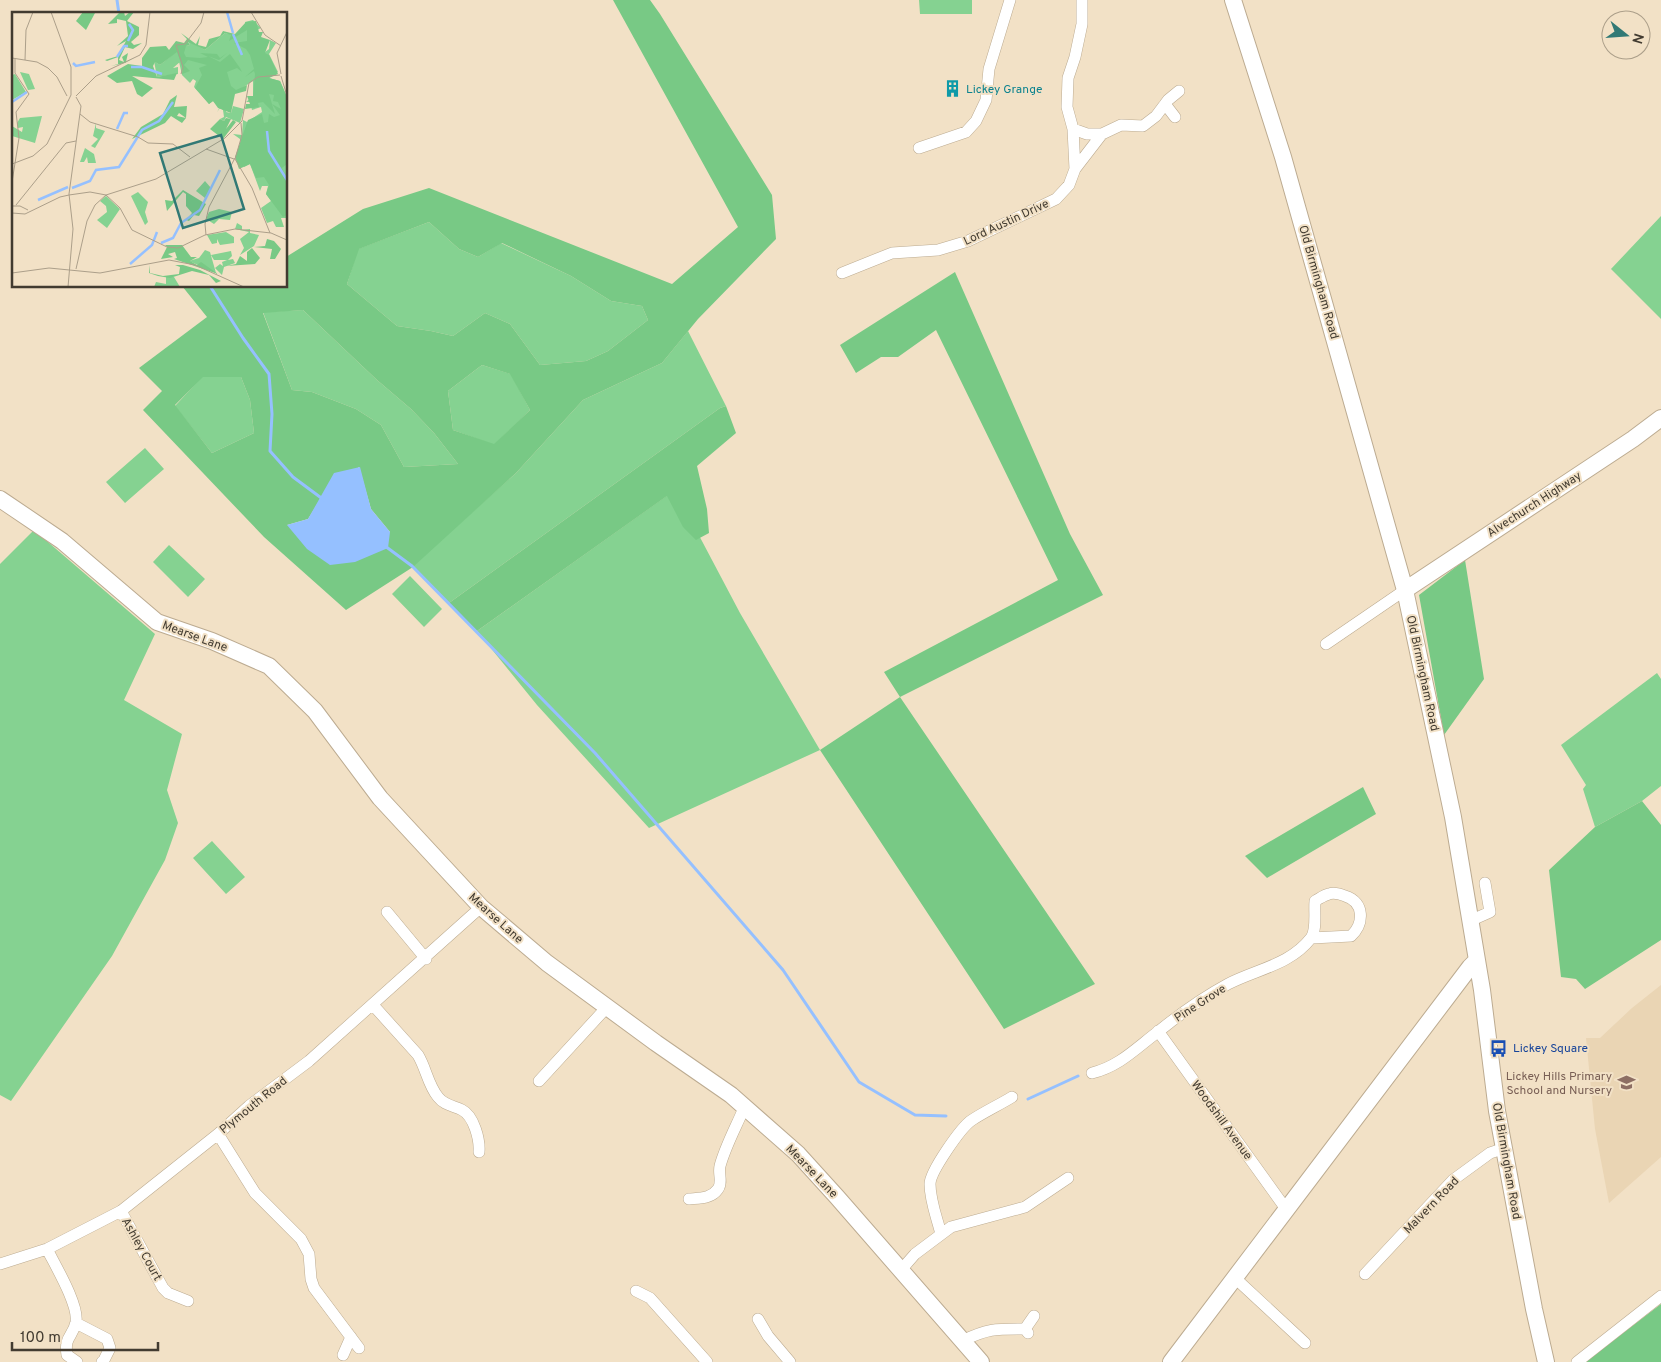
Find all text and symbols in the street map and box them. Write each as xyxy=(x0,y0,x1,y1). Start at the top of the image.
north arrow xyxy=(1601,10,1651,60)
inset map xyxy=(12,12,288,288)
text: N xyxy=(1627,31,1647,46)
building icon: Lickey Grange xyxy=(942,79,962,99)
place label: Lickey Grange xyxy=(966,82,1042,98)
street label: Lord Austin Drive xyxy=(961,196,1052,250)
street label: Old Birmingham Road xyxy=(1294,223,1342,341)
street label: Alvechurch Highway xyxy=(1484,468,1585,541)
street label: Old Birmingham Road xyxy=(1402,614,1442,733)
street label: Mearse Lane xyxy=(160,618,230,656)
street label: Mearse Lane xyxy=(465,890,526,948)
street label: Pine Grove xyxy=(1172,981,1229,1027)
bus stop icon: Lickey Square xyxy=(1489,1038,1509,1058)
place label: Lickey Square xyxy=(1513,1041,1588,1057)
place label: Lickey Hills Primary School and Nursery xyxy=(1506,1069,1612,1099)
school or university icon: Lickey Hills Primary School and Nursery xyxy=(1616,1073,1636,1093)
street label: Plymouth Road xyxy=(216,1074,291,1138)
street label: Woodshill Avenue xyxy=(1187,1078,1255,1164)
street label: Old Birmingham Road xyxy=(1488,1102,1524,1221)
street label: Mearse Lane xyxy=(782,1142,841,1202)
street label: Malvern Road xyxy=(1400,1174,1463,1238)
street label: Ashley Court xyxy=(117,1215,165,1284)
scale bar xyxy=(12,1320,159,1352)
text: 100 m xyxy=(20,1329,61,1348)

